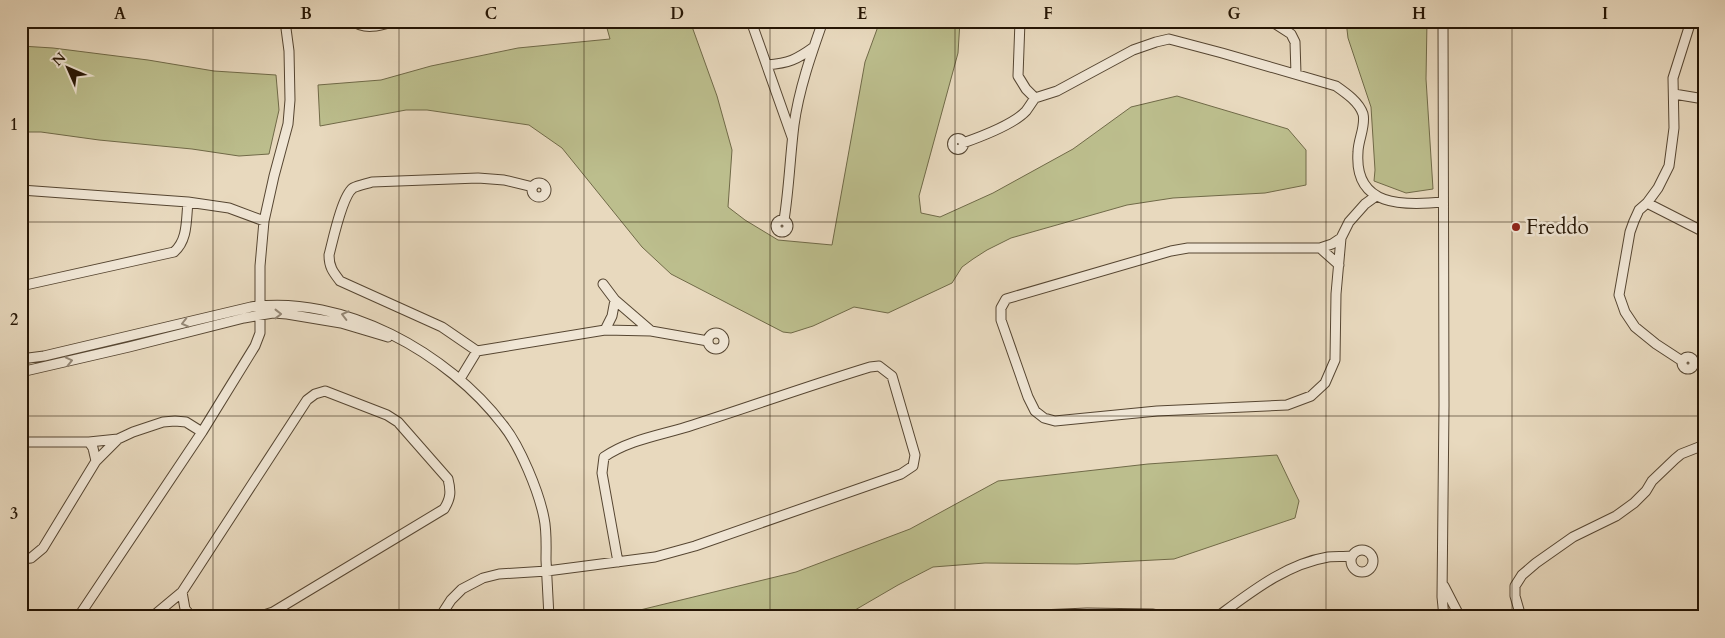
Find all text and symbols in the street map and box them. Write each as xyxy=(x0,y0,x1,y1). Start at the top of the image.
text: A xyxy=(114,3,126,25)
text: B xyxy=(300,3,312,25)
text: C xyxy=(485,3,497,25)
text: D xyxy=(670,3,684,25)
text: E xyxy=(857,3,867,25)
text: F xyxy=(1043,3,1053,25)
text: G xyxy=(1227,3,1241,25)
text: H xyxy=(1412,3,1426,25)
text: I xyxy=(1602,3,1608,25)
north arrow xyxy=(42,42,92,92)
text: N xyxy=(48,48,70,70)
text: 1 xyxy=(10,114,18,136)
place label: Freddo xyxy=(1526,213,1589,242)
marker: Freddo xyxy=(1510,221,1522,233)
text: 2 xyxy=(10,309,18,331)
one-way arrow xyxy=(274,309,282,319)
one-way arrow xyxy=(340,310,349,321)
one-way arrow xyxy=(181,317,190,328)
one-way arrow xyxy=(64,356,73,367)
text: 3 xyxy=(10,503,18,525)

